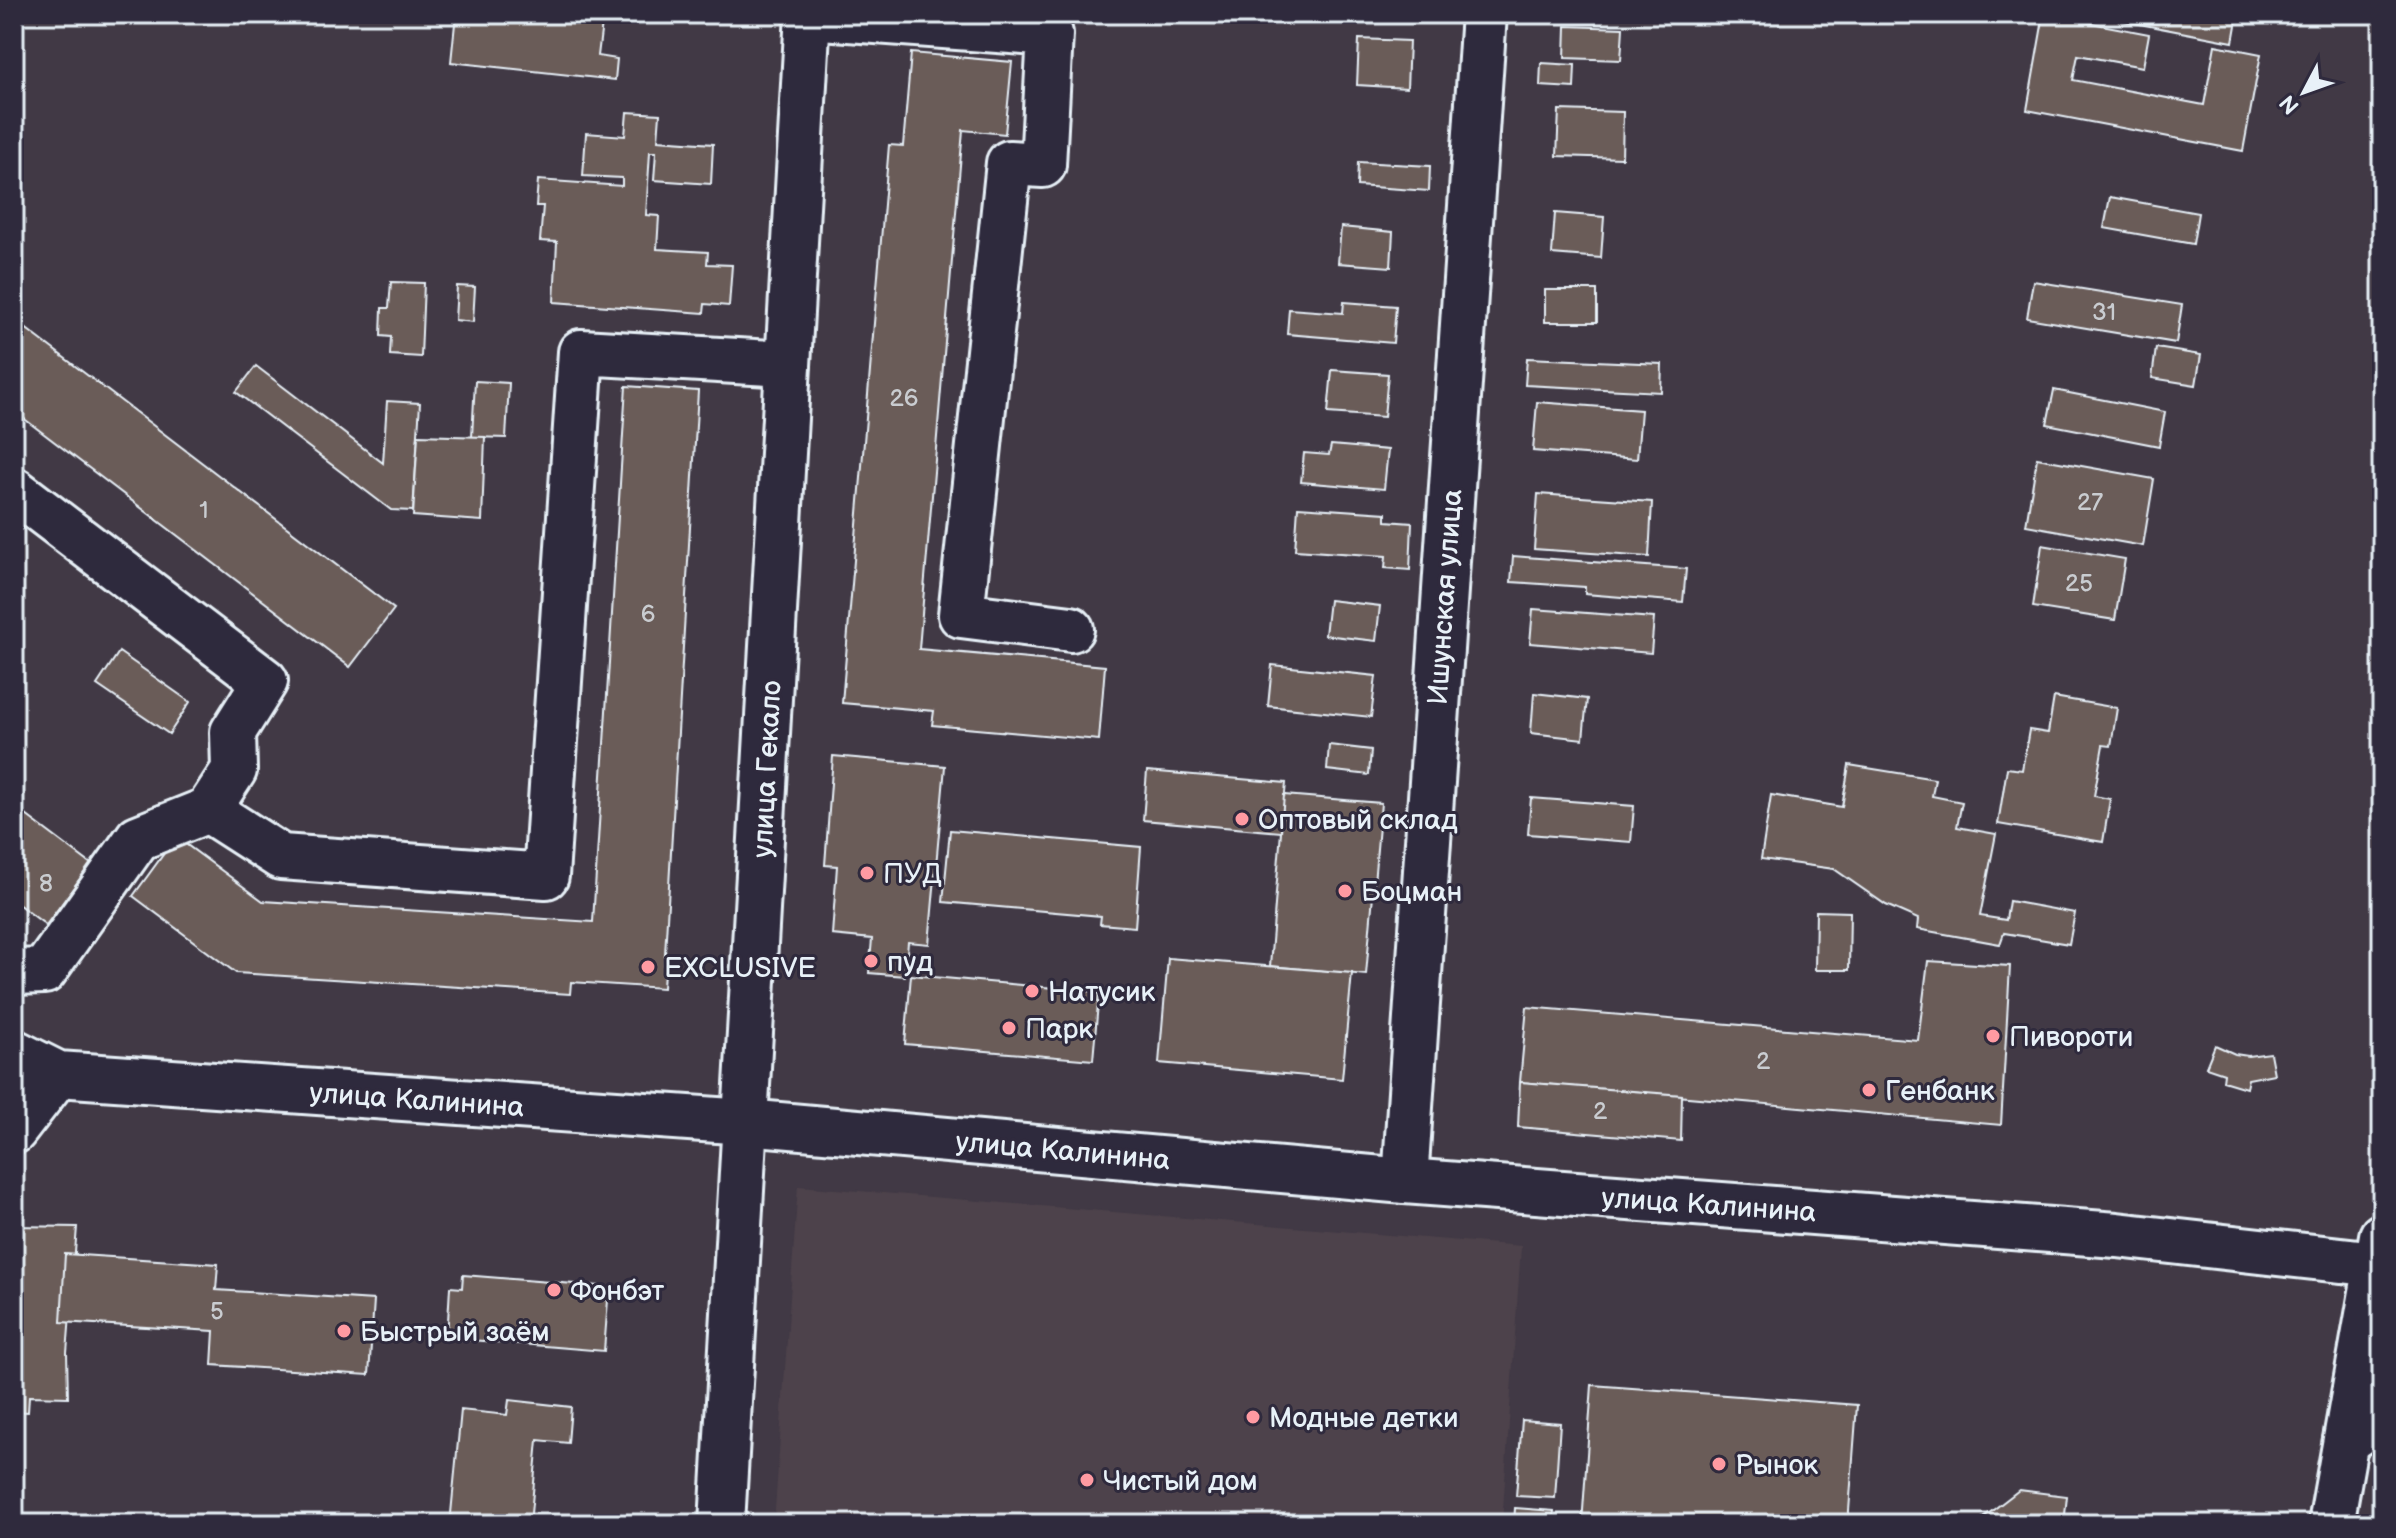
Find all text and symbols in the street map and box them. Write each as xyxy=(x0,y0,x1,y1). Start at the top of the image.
north arrow xyxy=(2264,52,2344,132)
text: N xyxy=(2274,89,2306,119)
house number: 31 xyxy=(2092,298,2116,327)
house number: 26 xyxy=(890,384,918,413)
street label: Ишунская улица xyxy=(1421,488,1470,706)
house number: 27 xyxy=(2077,488,2103,517)
house number: 1 xyxy=(199,496,209,525)
house number: 25 xyxy=(2065,569,2093,598)
house number: 6 xyxy=(641,600,655,629)
street label: улица Гекало xyxy=(746,680,789,859)
place label: Оптовый склад xyxy=(1258,804,1458,837)
marker: Оптовый склад xyxy=(1233,810,1251,828)
place label: ПУД xyxy=(883,858,942,891)
marker: ПУД xyxy=(858,864,876,882)
house number: 8 xyxy=(39,869,53,898)
place label: Боцман xyxy=(1361,876,1462,909)
marker: Боцман xyxy=(1336,882,1354,900)
place label: пуд xyxy=(887,946,933,979)
place label: EXCLUSIVE xyxy=(664,952,816,985)
marker: пуд xyxy=(862,952,880,970)
marker: EXCLUSIVE xyxy=(639,958,657,976)
place label: Натусик xyxy=(1048,976,1156,1009)
marker: Натусик xyxy=(1023,982,1041,1000)
place label: Парк xyxy=(1025,1013,1093,1046)
marker: Парк xyxy=(1000,1019,1018,1037)
place label: Пивороти xyxy=(2009,1021,2133,1054)
marker: Пивороти xyxy=(1984,1027,2002,1045)
house number: 2 xyxy=(1756,1047,1770,1076)
place label: Генбанк xyxy=(1885,1075,1995,1108)
street label: улица Калинина xyxy=(308,1077,526,1124)
marker: Генбанк xyxy=(1860,1081,1878,1099)
house number: 2 xyxy=(1593,1097,1607,1126)
street label: улица Калинина xyxy=(954,1126,1172,1177)
street label: улица Калинина xyxy=(1600,1182,1818,1229)
place label: Фонбэт xyxy=(570,1275,664,1308)
marker: Фонбэт xyxy=(545,1281,563,1299)
house number: 5 xyxy=(210,1297,224,1326)
place label: Быстрый заём xyxy=(360,1316,550,1349)
marker: Быстрый заём xyxy=(335,1322,353,1340)
place label: Модные детки xyxy=(1269,1402,1459,1435)
marker: Модные детки xyxy=(1244,1408,1262,1426)
place label: Рынок xyxy=(1735,1449,1818,1482)
marker: Рынок xyxy=(1710,1455,1728,1473)
place label: Чистый дом xyxy=(1103,1465,1258,1498)
marker: Чистый дом xyxy=(1078,1471,1096,1489)

